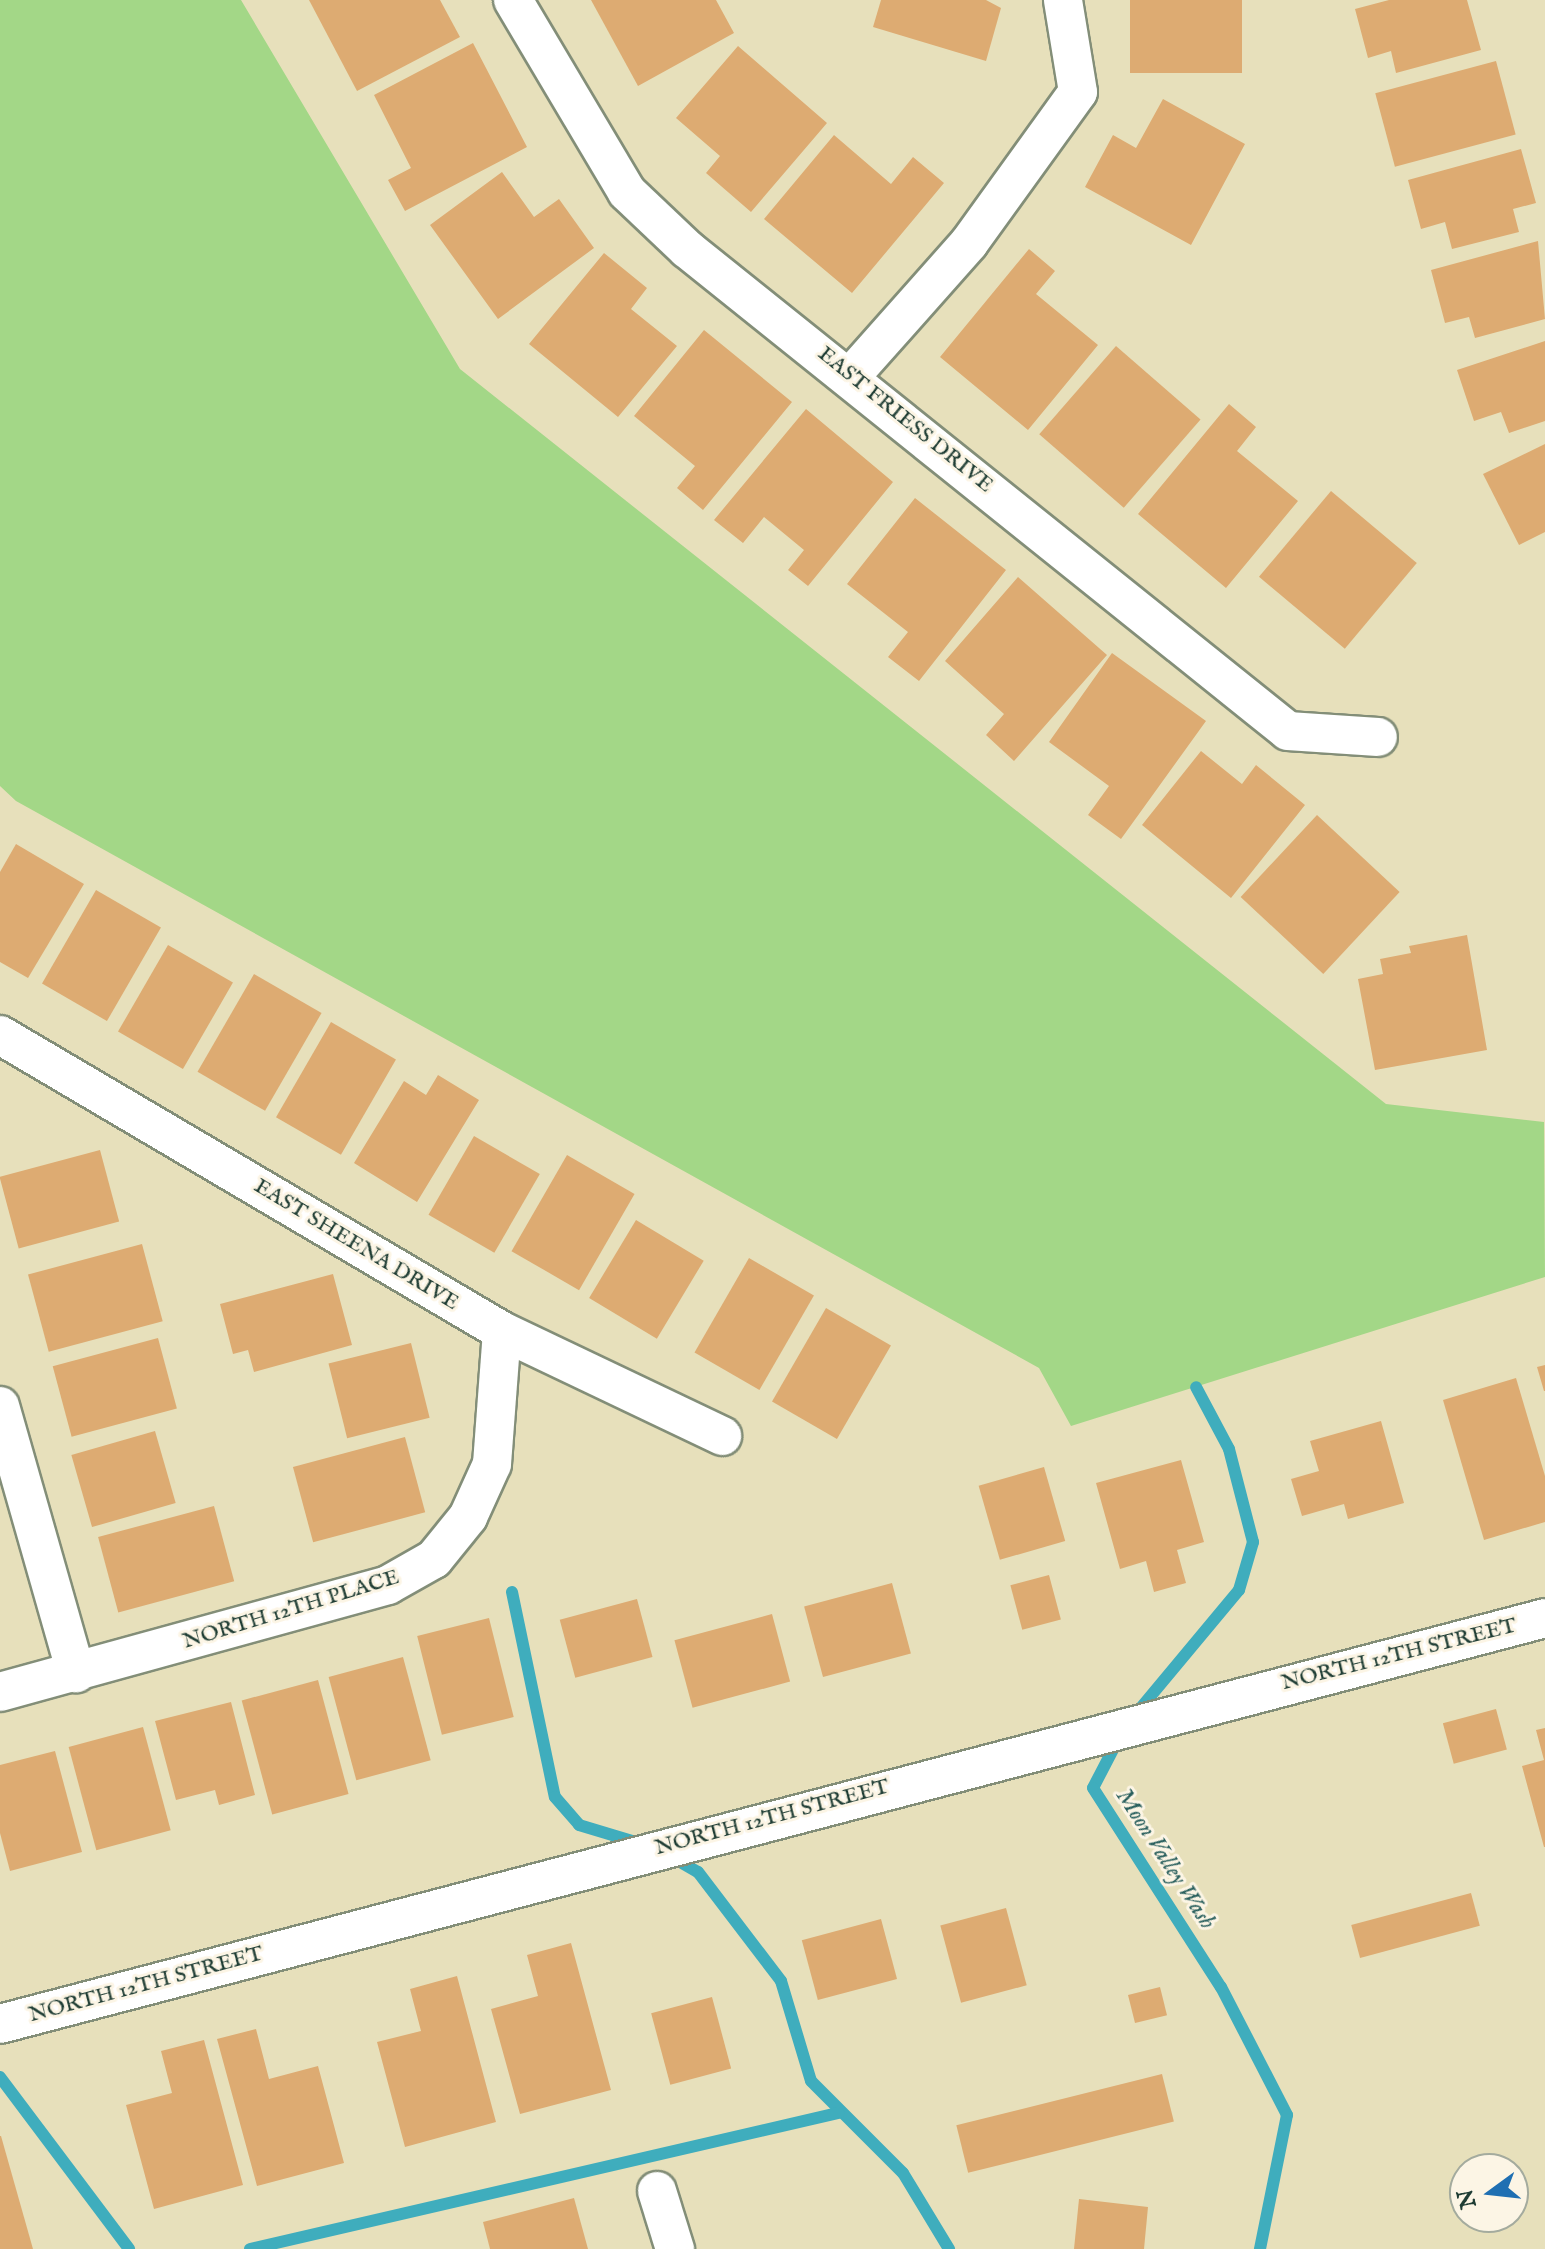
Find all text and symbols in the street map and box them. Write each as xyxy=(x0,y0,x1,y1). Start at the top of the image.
street label: EAST FRIESS DRIVE xyxy=(812,341,998,499)
street label: EAST SHEENA DRIVE xyxy=(249,1173,463,1317)
street label: NORTH 12TH PLACE xyxy=(180,1564,402,1656)
street label: NORTH 12TH STREET xyxy=(1279,1613,1519,1697)
street label: NORTH 12TH STREET xyxy=(652,1774,892,1862)
water label: Moon Valley Wash xyxy=(1109,1783,1221,1935)
street label: NORTH 12TH STREET xyxy=(26,1941,266,2029)
north arrow xyxy=(1449,2153,1529,2233)
text: N xyxy=(1452,2186,1484,2212)

